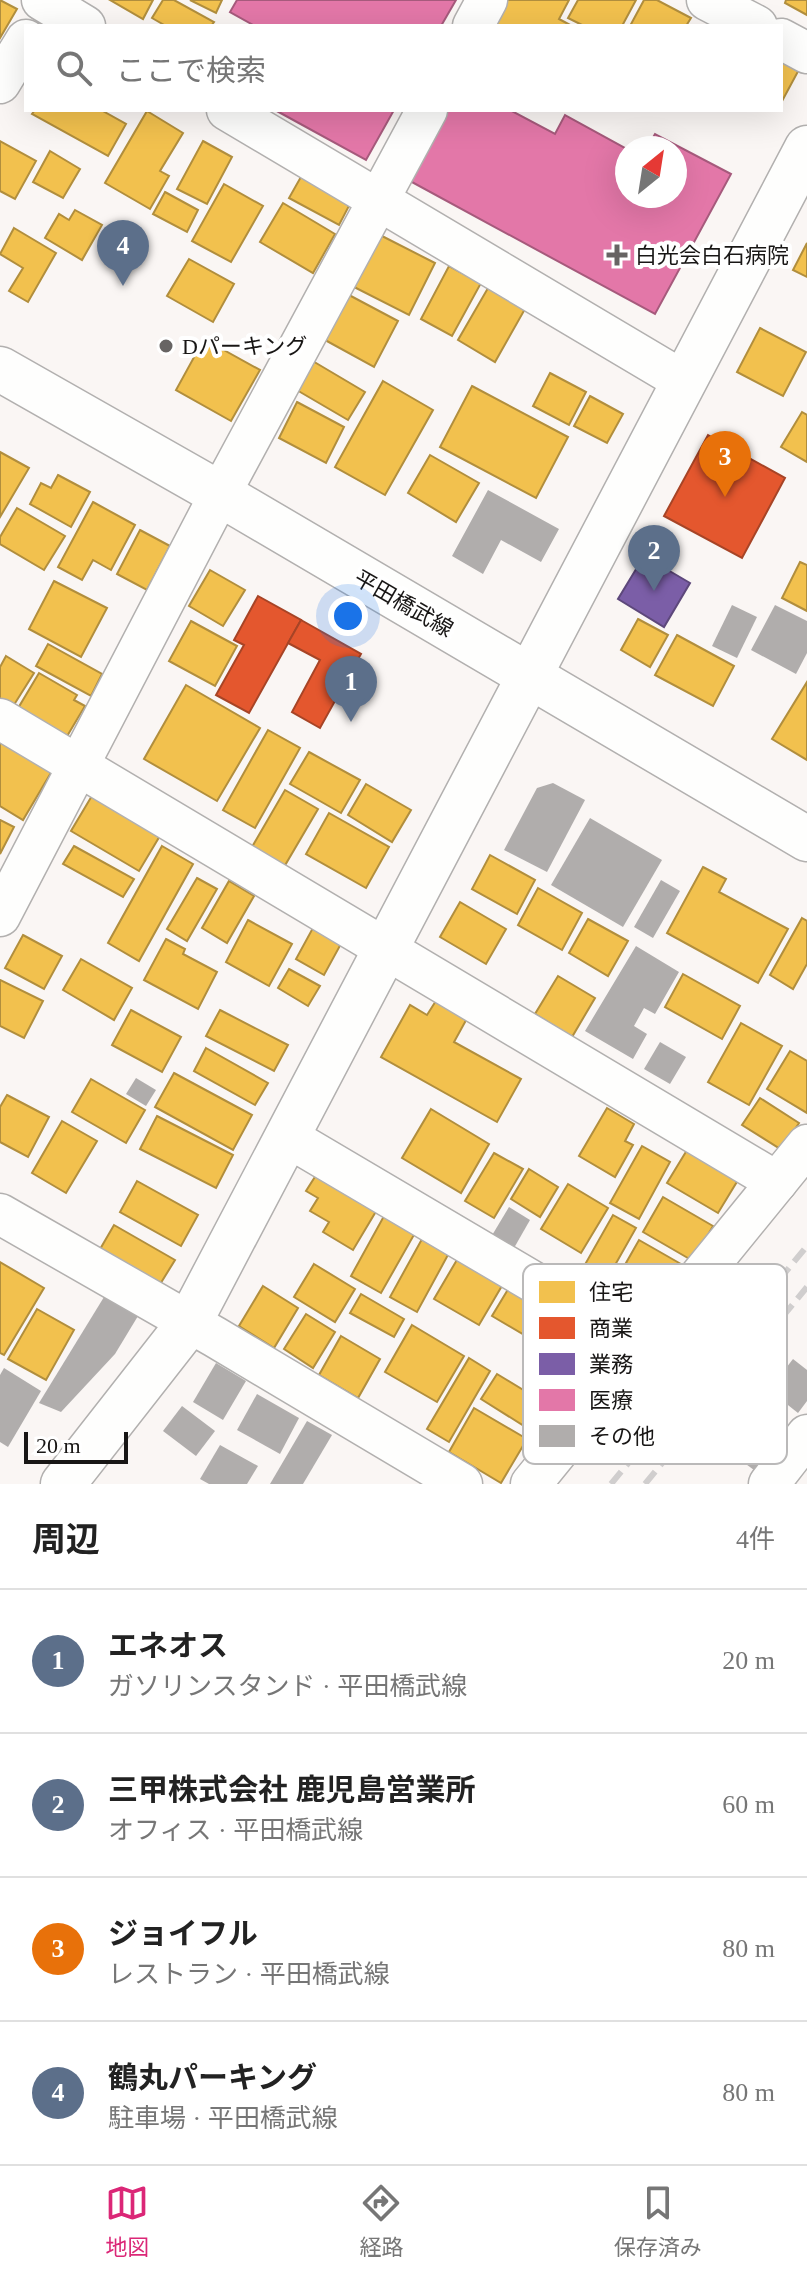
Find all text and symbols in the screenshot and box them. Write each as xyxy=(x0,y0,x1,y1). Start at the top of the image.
search box xyxy=(24,24,783,112)
icon: search xyxy=(52,46,96,90)
text: ここで検索 xyxy=(116,54,266,87)
north arrow xyxy=(615,136,687,208)
pin: 4 xyxy=(97,220,149,286)
place label: 白光会白石病院 xyxy=(635,243,789,268)
marker: 白光会白石病院 xyxy=(606,244,628,266)
place label: Dパーキング xyxy=(182,334,307,359)
marker: Dパーキング xyxy=(157,337,175,355)
pin: 3 xyxy=(699,431,751,497)
pin: 2 xyxy=(628,525,680,591)
street label: 平田橋武線 xyxy=(350,565,458,642)
your location xyxy=(328,596,368,636)
pin: 1 xyxy=(325,656,377,722)
legend xyxy=(523,1264,787,1464)
text: 住宅 xyxy=(589,1280,633,1305)
text: 商業 xyxy=(589,1316,633,1341)
text: 業務 xyxy=(589,1352,633,1377)
text: 医療 xyxy=(589,1388,633,1413)
text: その他 xyxy=(589,1424,655,1449)
scale bar xyxy=(24,1428,128,1464)
text: 20 m xyxy=(36,1433,81,1458)
text: 周辺 xyxy=(32,1521,100,1558)
text: 4件 xyxy=(736,1525,775,1554)
text: エネオス xyxy=(108,1629,228,1662)
text: 1 xyxy=(52,1646,65,1675)
text: 20 m xyxy=(722,1646,775,1675)
text: ガソリンスタンド · 平田橋武線 xyxy=(108,1672,467,1701)
text: 三甲株式会社 鹿児島営業所 xyxy=(108,1773,476,1806)
text: 2 xyxy=(52,1790,65,1819)
text: 60 m xyxy=(722,1790,775,1819)
text: オフィス · 平田橋武線 xyxy=(108,1816,363,1845)
text: ジョイフル xyxy=(108,1917,258,1950)
text: 3 xyxy=(52,1934,65,1963)
text: 80 m xyxy=(722,1934,775,1963)
text: レストラン · 平田橋武線 xyxy=(108,1960,390,1989)
text: 鶴丸パーキング xyxy=(108,2061,317,2094)
text: 4 xyxy=(52,2078,65,2107)
text: 80 m xyxy=(722,2078,775,2107)
text: 駐車場 · 平田橋武線 xyxy=(108,2104,338,2133)
tab: 地図 xyxy=(105,2181,149,2261)
tab: 経路 xyxy=(359,2181,404,2261)
tab: 保存済み xyxy=(614,2181,702,2261)

